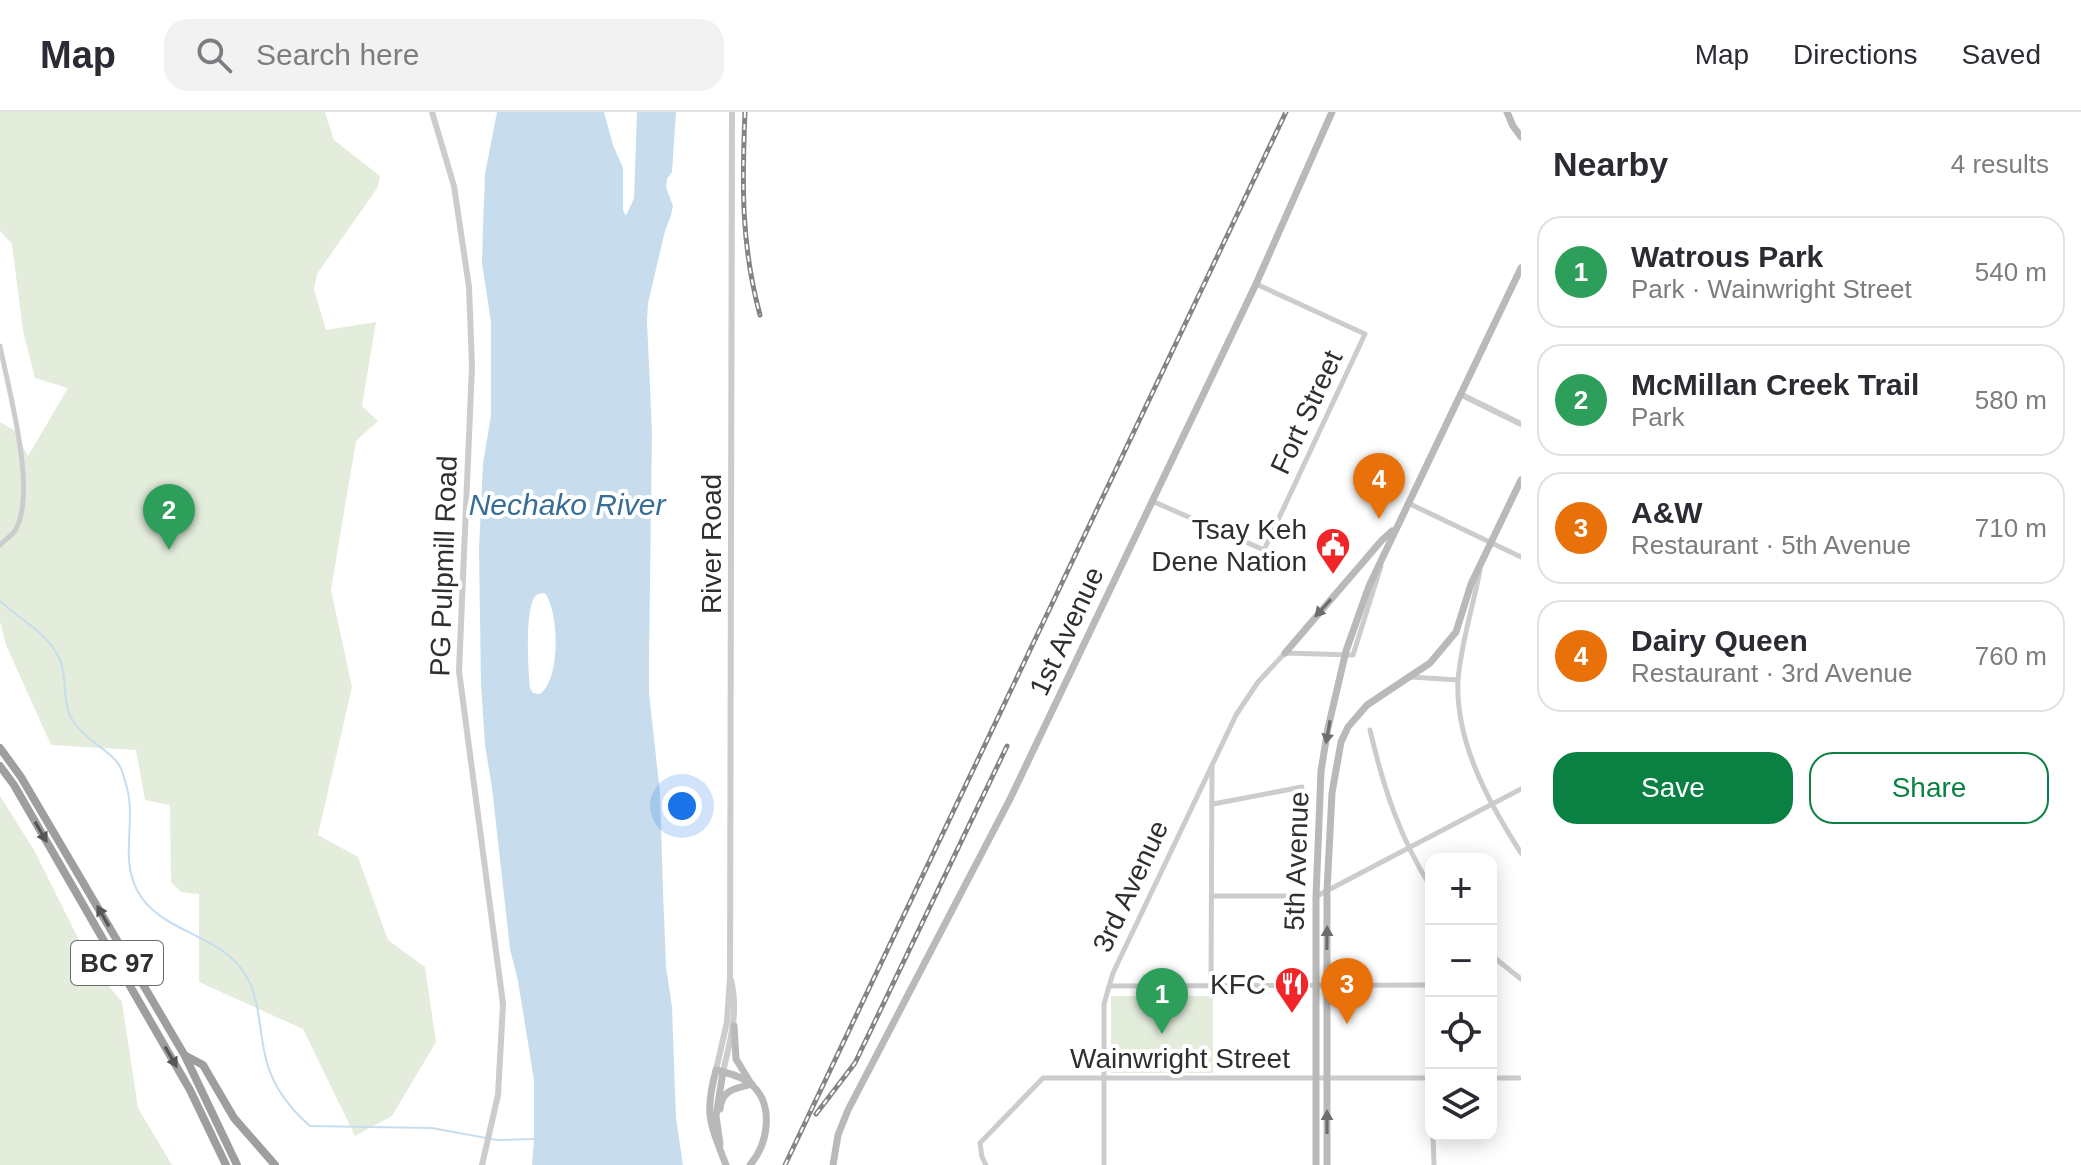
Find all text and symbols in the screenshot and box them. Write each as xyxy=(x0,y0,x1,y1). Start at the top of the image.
search box xyxy=(164,19,724,91)
icon: search xyxy=(192,33,236,77)
text: Map xyxy=(40,34,116,76)
text: Search here xyxy=(256,38,419,71)
text: Map xyxy=(1695,39,1749,70)
text: Directions xyxy=(1793,39,1918,70)
text: Saved xyxy=(1962,39,2041,70)
text: Nearby xyxy=(1553,145,1668,183)
text: 4 results xyxy=(1951,149,2049,179)
text: Watrous Park xyxy=(1631,240,1823,273)
text: 1 xyxy=(1574,257,1588,287)
text: 540 m xyxy=(1975,257,2047,287)
text: Park · Wainwright Street xyxy=(1631,274,1912,304)
street label: Fort Street xyxy=(1264,346,1349,479)
text: McMillan Creek Trail xyxy=(1631,368,1919,401)
text: 2 xyxy=(1574,385,1588,415)
text: 580 m xyxy=(1975,385,2047,415)
text: Park xyxy=(1631,402,1684,432)
pin: 4 xyxy=(1353,453,1405,519)
street label: PG Pulpmill Road xyxy=(424,455,463,677)
street label: River Road xyxy=(696,474,727,614)
pin: 2 xyxy=(143,484,195,550)
water label: Nechako River xyxy=(469,488,666,521)
text: A&W xyxy=(1631,496,1703,529)
text: 3 xyxy=(1574,513,1588,543)
text: 710 m xyxy=(1975,513,2047,543)
place label: Tsay Keh Dene Nation xyxy=(1151,514,1307,577)
public building icon: Tsay Keh Dene Nation xyxy=(1314,526,1352,576)
text: Restaurant · 5th Avenue xyxy=(1631,530,1911,560)
street label: 1st Avenue xyxy=(1023,562,1110,700)
one-way arrow xyxy=(1315,598,1333,617)
text: Dairy Queen xyxy=(1631,624,1808,657)
text: 4 xyxy=(1574,641,1588,671)
text: 760 m xyxy=(1975,641,2047,671)
text: Restaurant · 3rd Avenue xyxy=(1631,658,1912,688)
one-way arrow xyxy=(1321,720,1333,745)
button: Save xyxy=(1553,752,1793,824)
button: Share xyxy=(1809,752,2049,824)
your location xyxy=(662,786,702,826)
street label: 5th Avenue xyxy=(1279,791,1314,931)
street label: 3rd Avenue xyxy=(1087,816,1174,957)
one-way arrow xyxy=(34,821,48,843)
map controls xyxy=(1425,853,1497,1141)
button: + xyxy=(1425,853,1497,925)
one-way arrow xyxy=(96,905,110,927)
one-way arrow xyxy=(1321,925,1333,950)
button: − xyxy=(1425,925,1497,997)
road number: BC 97 xyxy=(71,941,163,985)
pin: 3 xyxy=(1321,958,1373,1024)
restaurant icon: KFC xyxy=(1273,965,1311,1015)
pin: 1 xyxy=(1136,968,1188,1034)
place label: KFC xyxy=(1210,969,1266,1000)
button: locate xyxy=(1425,997,1497,1069)
street label: Wainwright Street xyxy=(1070,1043,1290,1074)
one-way arrow xyxy=(164,1046,178,1069)
button: layers xyxy=(1425,1069,1497,1141)
one-way arrow xyxy=(1321,1109,1333,1134)

